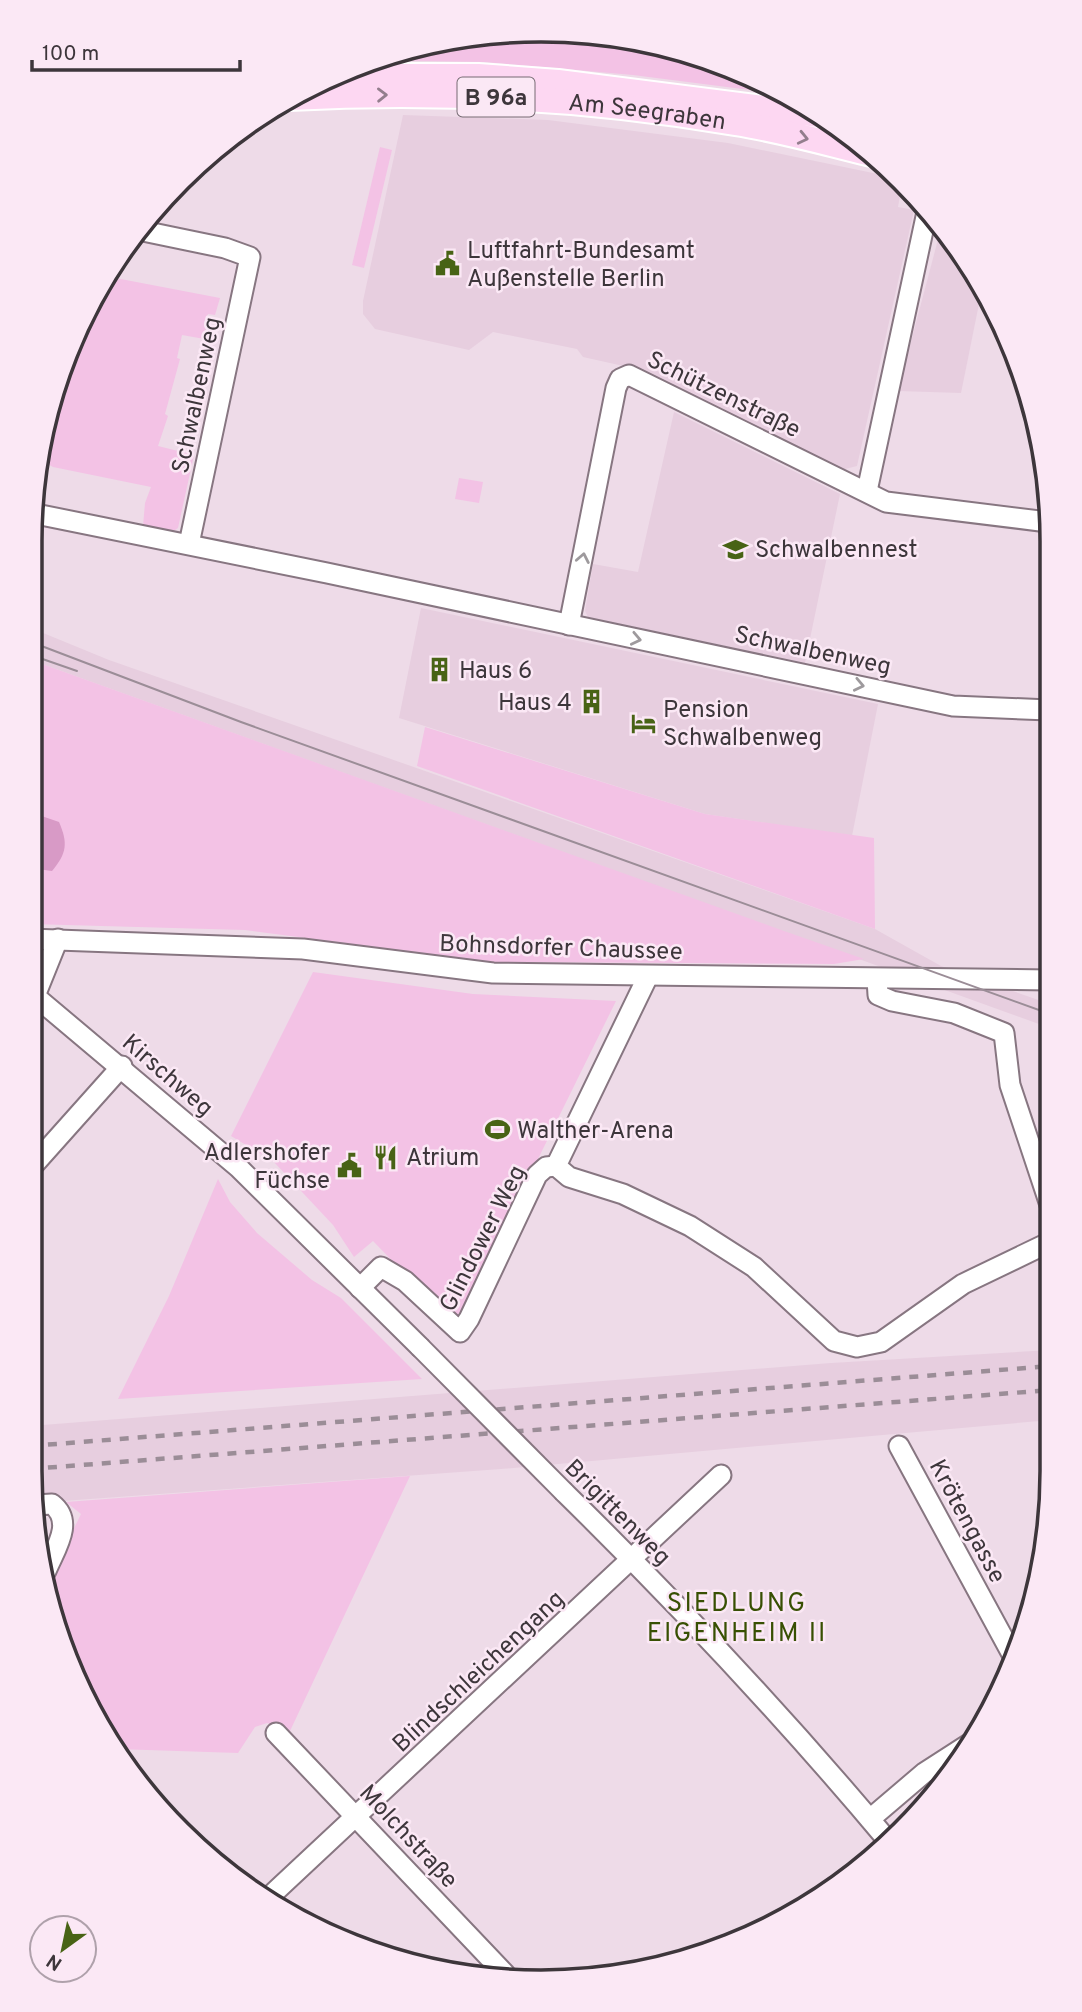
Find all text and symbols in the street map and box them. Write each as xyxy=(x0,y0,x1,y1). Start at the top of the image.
scale bar xyxy=(32,28,240,72)
text: 100 m xyxy=(42,41,99,68)
road number: B 96a xyxy=(458,78,534,116)
one-way arrow xyxy=(377,87,388,103)
street label: Am Seegraben xyxy=(567,89,728,138)
one-way arrow xyxy=(797,130,809,144)
place label: Luftfahrt-Bundesamt Außenstelle Berlin xyxy=(467,237,695,295)
public building icon: Luftfahrt-Bundesamt Außenstelle Berlin xyxy=(433,250,461,278)
street label: Schwalbenweg xyxy=(167,314,229,476)
street label: Schützenstraße xyxy=(641,346,805,446)
school or university icon: Schwalbennest xyxy=(721,535,749,563)
place label: Schwalbennest xyxy=(755,536,918,566)
one-way arrow xyxy=(574,552,589,564)
street label: Schwalbenweg xyxy=(732,621,894,683)
one-way arrow xyxy=(630,630,642,645)
building icon: Haus 6 xyxy=(425,656,453,684)
place label: Haus 6 xyxy=(459,657,532,687)
one-way arrow xyxy=(853,677,865,691)
building icon: Haus 4 xyxy=(578,688,606,716)
place label: Haus 4 xyxy=(498,689,572,719)
place label: Pension Schwalbenweg xyxy=(663,696,822,754)
hotel icon: Pension Schwalbenweg xyxy=(629,709,657,737)
street label: Bohnsdorfer Chaussee xyxy=(439,930,683,968)
street label: Kirschweg xyxy=(115,1029,218,1124)
sports icon: Walther-Arena xyxy=(483,1116,511,1144)
place label: Walther-Arena xyxy=(517,1117,674,1147)
place label: Adlershofer Füchse xyxy=(204,1139,330,1197)
restaurant icon: Atrium xyxy=(372,1143,400,1171)
place label: Atrium xyxy=(406,1144,479,1174)
public building icon: Adlershofer Füchse xyxy=(336,1152,364,1180)
street label: Glindower Weg xyxy=(434,1161,534,1317)
street label: Brigittenweg xyxy=(557,1454,676,1573)
street label: Krötengasse xyxy=(921,1455,1011,1589)
street label: Blindschleichengang xyxy=(387,1585,572,1760)
district label: SIEDLUNG EIGENHEIM II xyxy=(647,1588,827,1651)
street label: Molchstraße xyxy=(352,1779,463,1896)
north arrow xyxy=(28,1914,98,1984)
text: N xyxy=(43,1948,67,1975)

